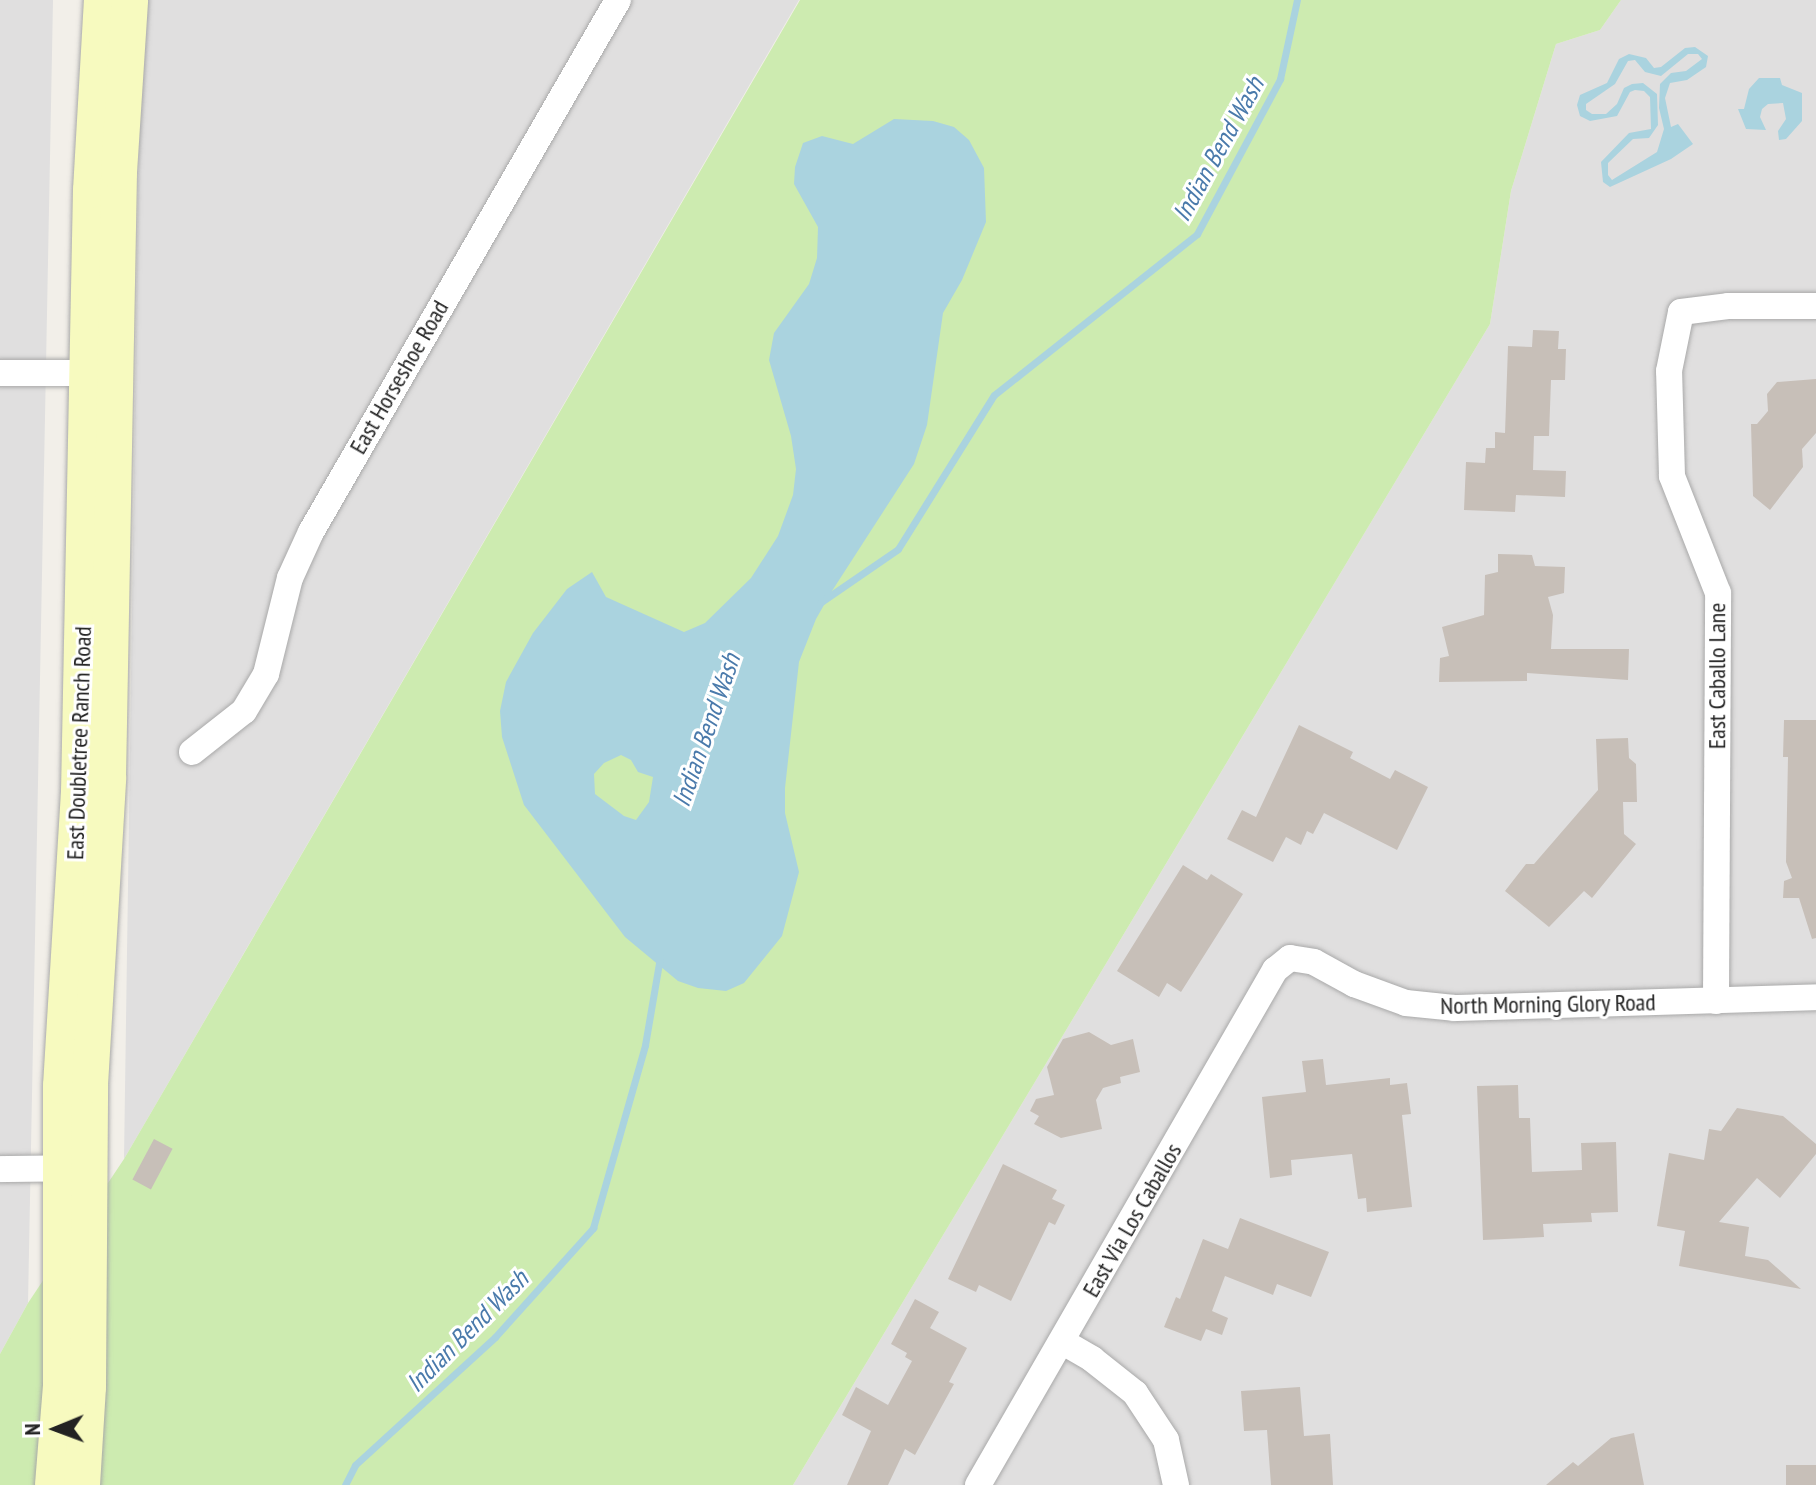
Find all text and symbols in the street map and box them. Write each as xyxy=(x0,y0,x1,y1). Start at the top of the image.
water label: Indian Bend Wash xyxy=(1166,71,1270,227)
street label: East Horseshoe Road xyxy=(343,295,455,459)
street label: East Caballo Lane xyxy=(1703,603,1731,749)
street label: East Doubletree Ranch Road xyxy=(61,626,97,860)
water label: Indian Bend Wash xyxy=(665,649,747,811)
street label: North Morning Glory Road xyxy=(1440,988,1656,1020)
street label: East Via Los Caballos xyxy=(1076,1138,1188,1302)
water label: Indian Bend Wash xyxy=(399,1263,535,1399)
north arrow xyxy=(16,1389,96,1469)
text: N xyxy=(18,1423,46,1436)

